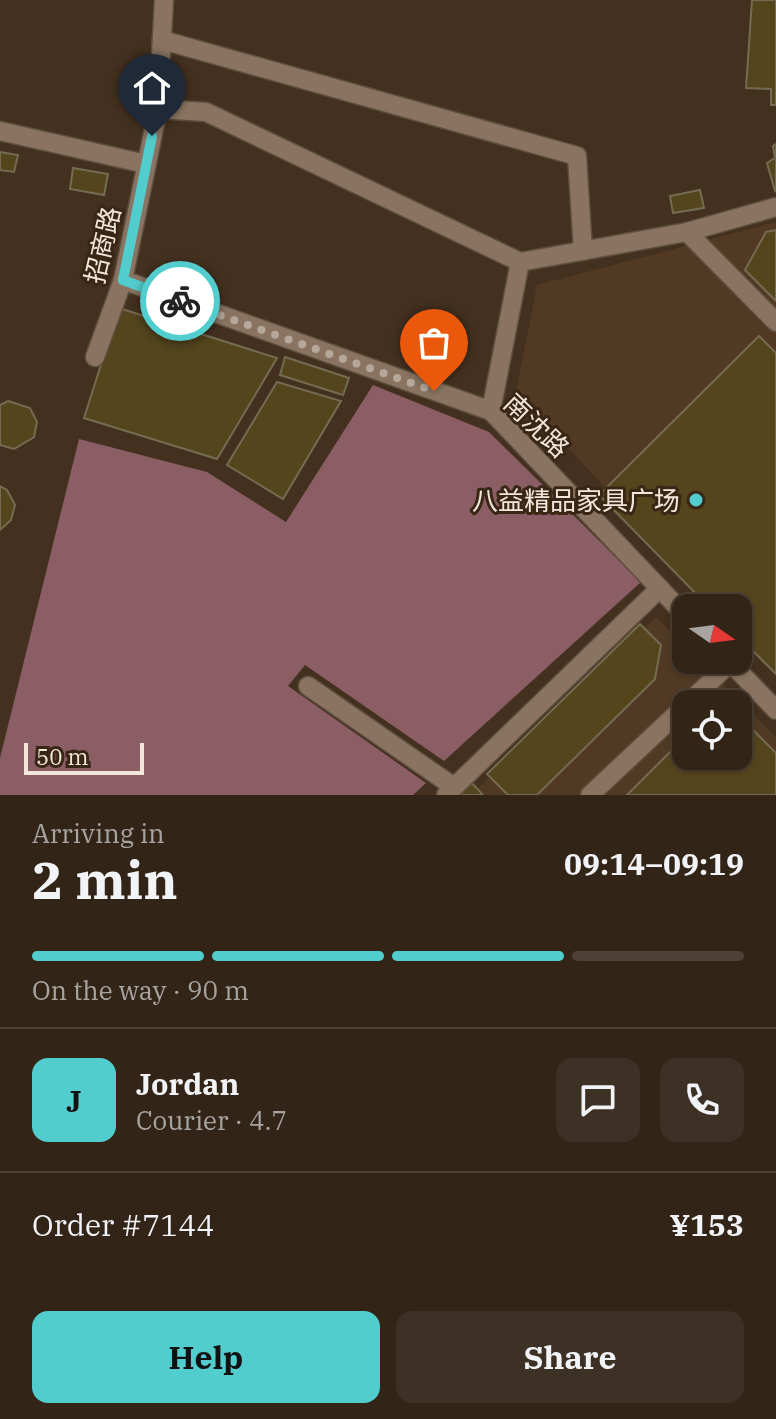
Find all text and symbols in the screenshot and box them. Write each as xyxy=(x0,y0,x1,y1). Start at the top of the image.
pin xyxy=(118,54,186,136)
icon: home xyxy=(130,66,174,110)
street label: 招商路 xyxy=(77,203,127,287)
courier xyxy=(140,261,220,341)
icon: bike xyxy=(158,279,202,323)
pin xyxy=(400,309,468,391)
icon: bag xyxy=(412,321,456,365)
street label: 南沈路 xyxy=(497,386,577,464)
place label: 八益精品家具广场 xyxy=(472,483,680,517)
marker: 八益精品家具广场 xyxy=(687,491,705,509)
north arrow xyxy=(672,594,752,674)
map controls xyxy=(672,594,752,770)
button: locate xyxy=(672,690,752,770)
scale bar xyxy=(24,739,144,775)
text: 50 m xyxy=(36,742,88,771)
text: Arriving in xyxy=(32,816,165,850)
text: 09:14–09:19 xyxy=(564,844,744,883)
text: 2 min xyxy=(32,846,178,913)
text: On the way · 90 m xyxy=(32,973,249,1007)
button: chat xyxy=(556,1058,640,1142)
button: phone xyxy=(660,1058,744,1142)
text: Jordan xyxy=(136,1064,239,1103)
text: J xyxy=(66,1081,82,1120)
text: Courier · 4.7 xyxy=(136,1103,287,1137)
text: Order #7144 xyxy=(32,1205,214,1244)
text: ¥153 xyxy=(670,1205,744,1244)
button: Help xyxy=(32,1311,380,1403)
button: Share xyxy=(396,1311,744,1403)

